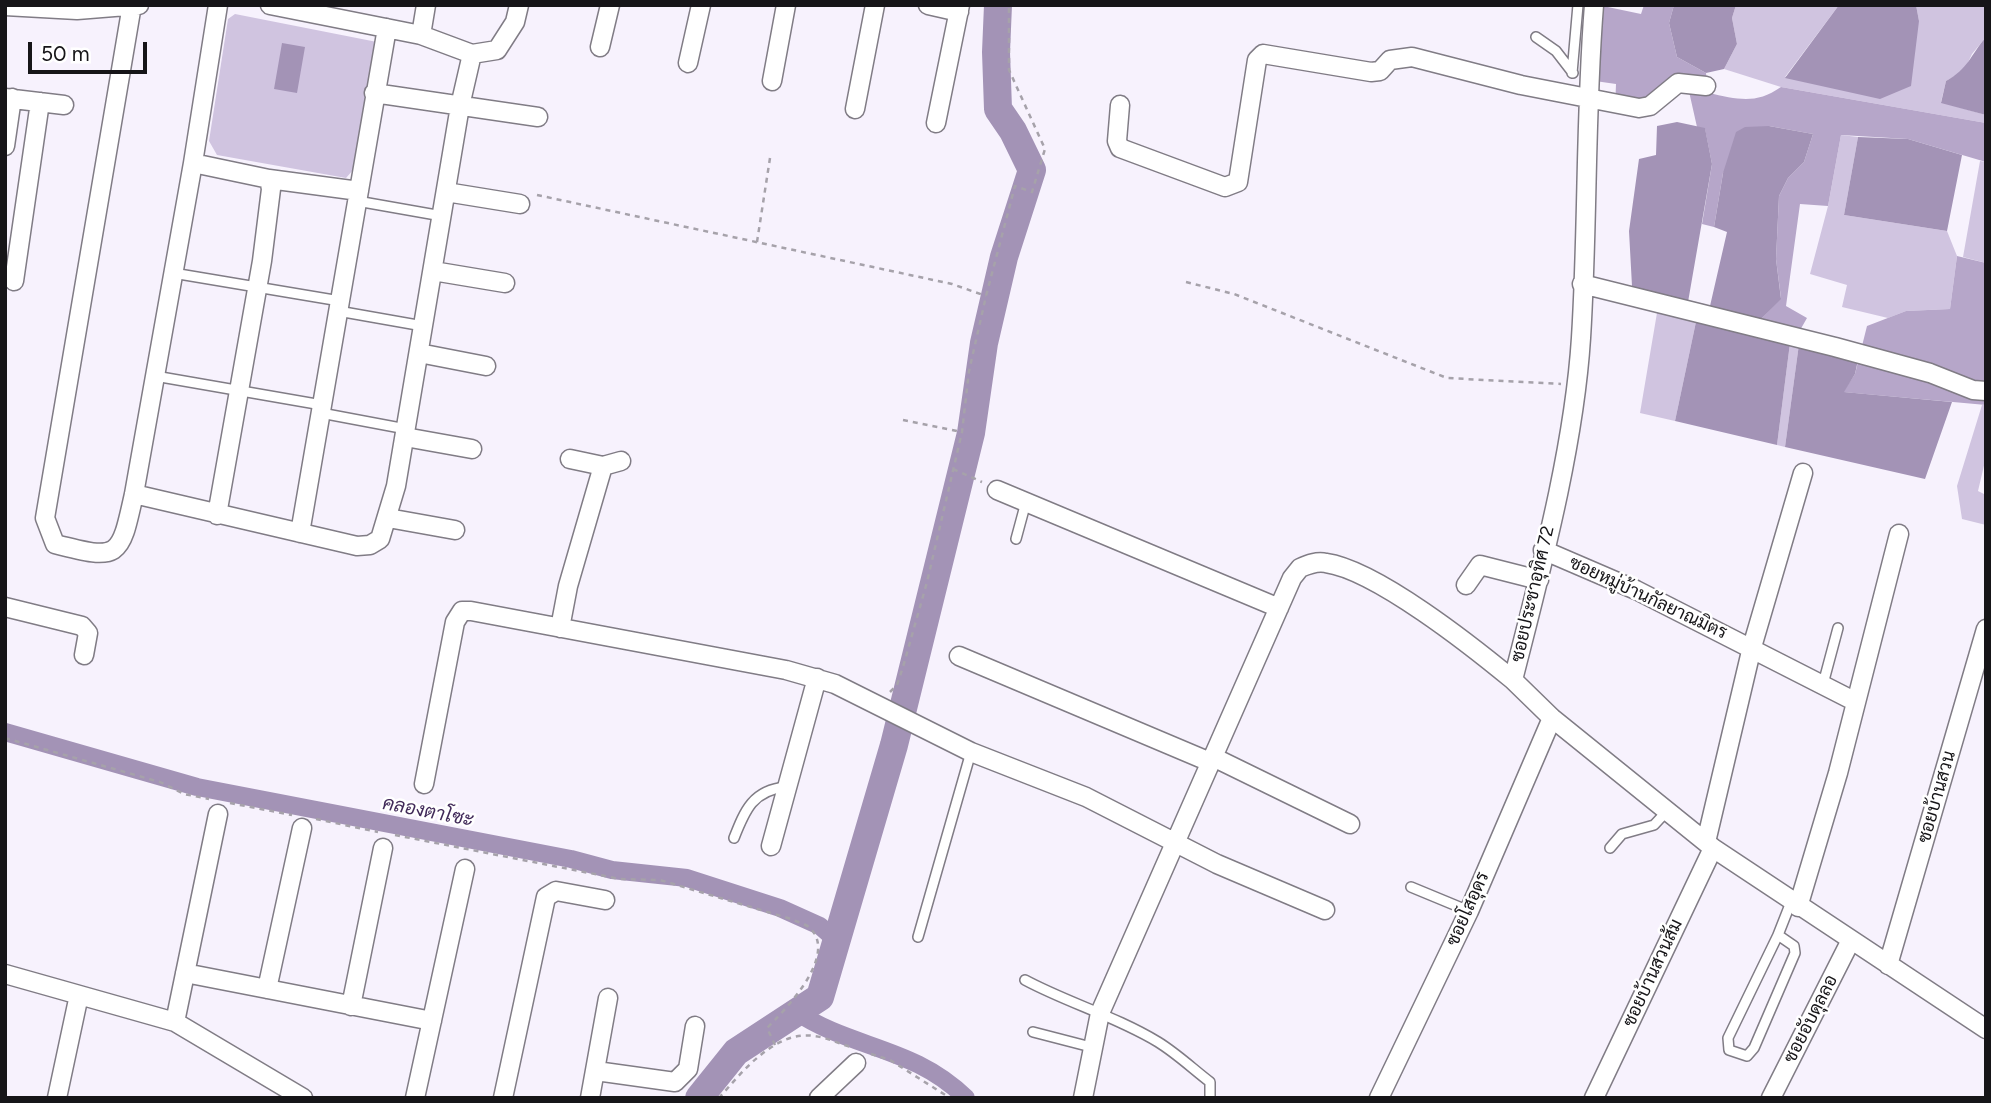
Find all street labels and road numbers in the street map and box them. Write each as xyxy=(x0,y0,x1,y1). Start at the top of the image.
street label: ซอยประชาอุทิศ 72 xyxy=(1507,524,1559,664)
street label: ซอยหมู่บ้านกัลยาณมิตร xyxy=(1566,552,1730,644)
street label: ซอยบ้านสวน xyxy=(1914,748,1960,846)
street label: ซอยโสอุดร xyxy=(1442,868,1494,950)
street label: ซอยบ้านสวนส้ม xyxy=(1619,916,1687,1030)
street label: ซอยอับดุลลอ xyxy=(1780,971,1842,1067)

